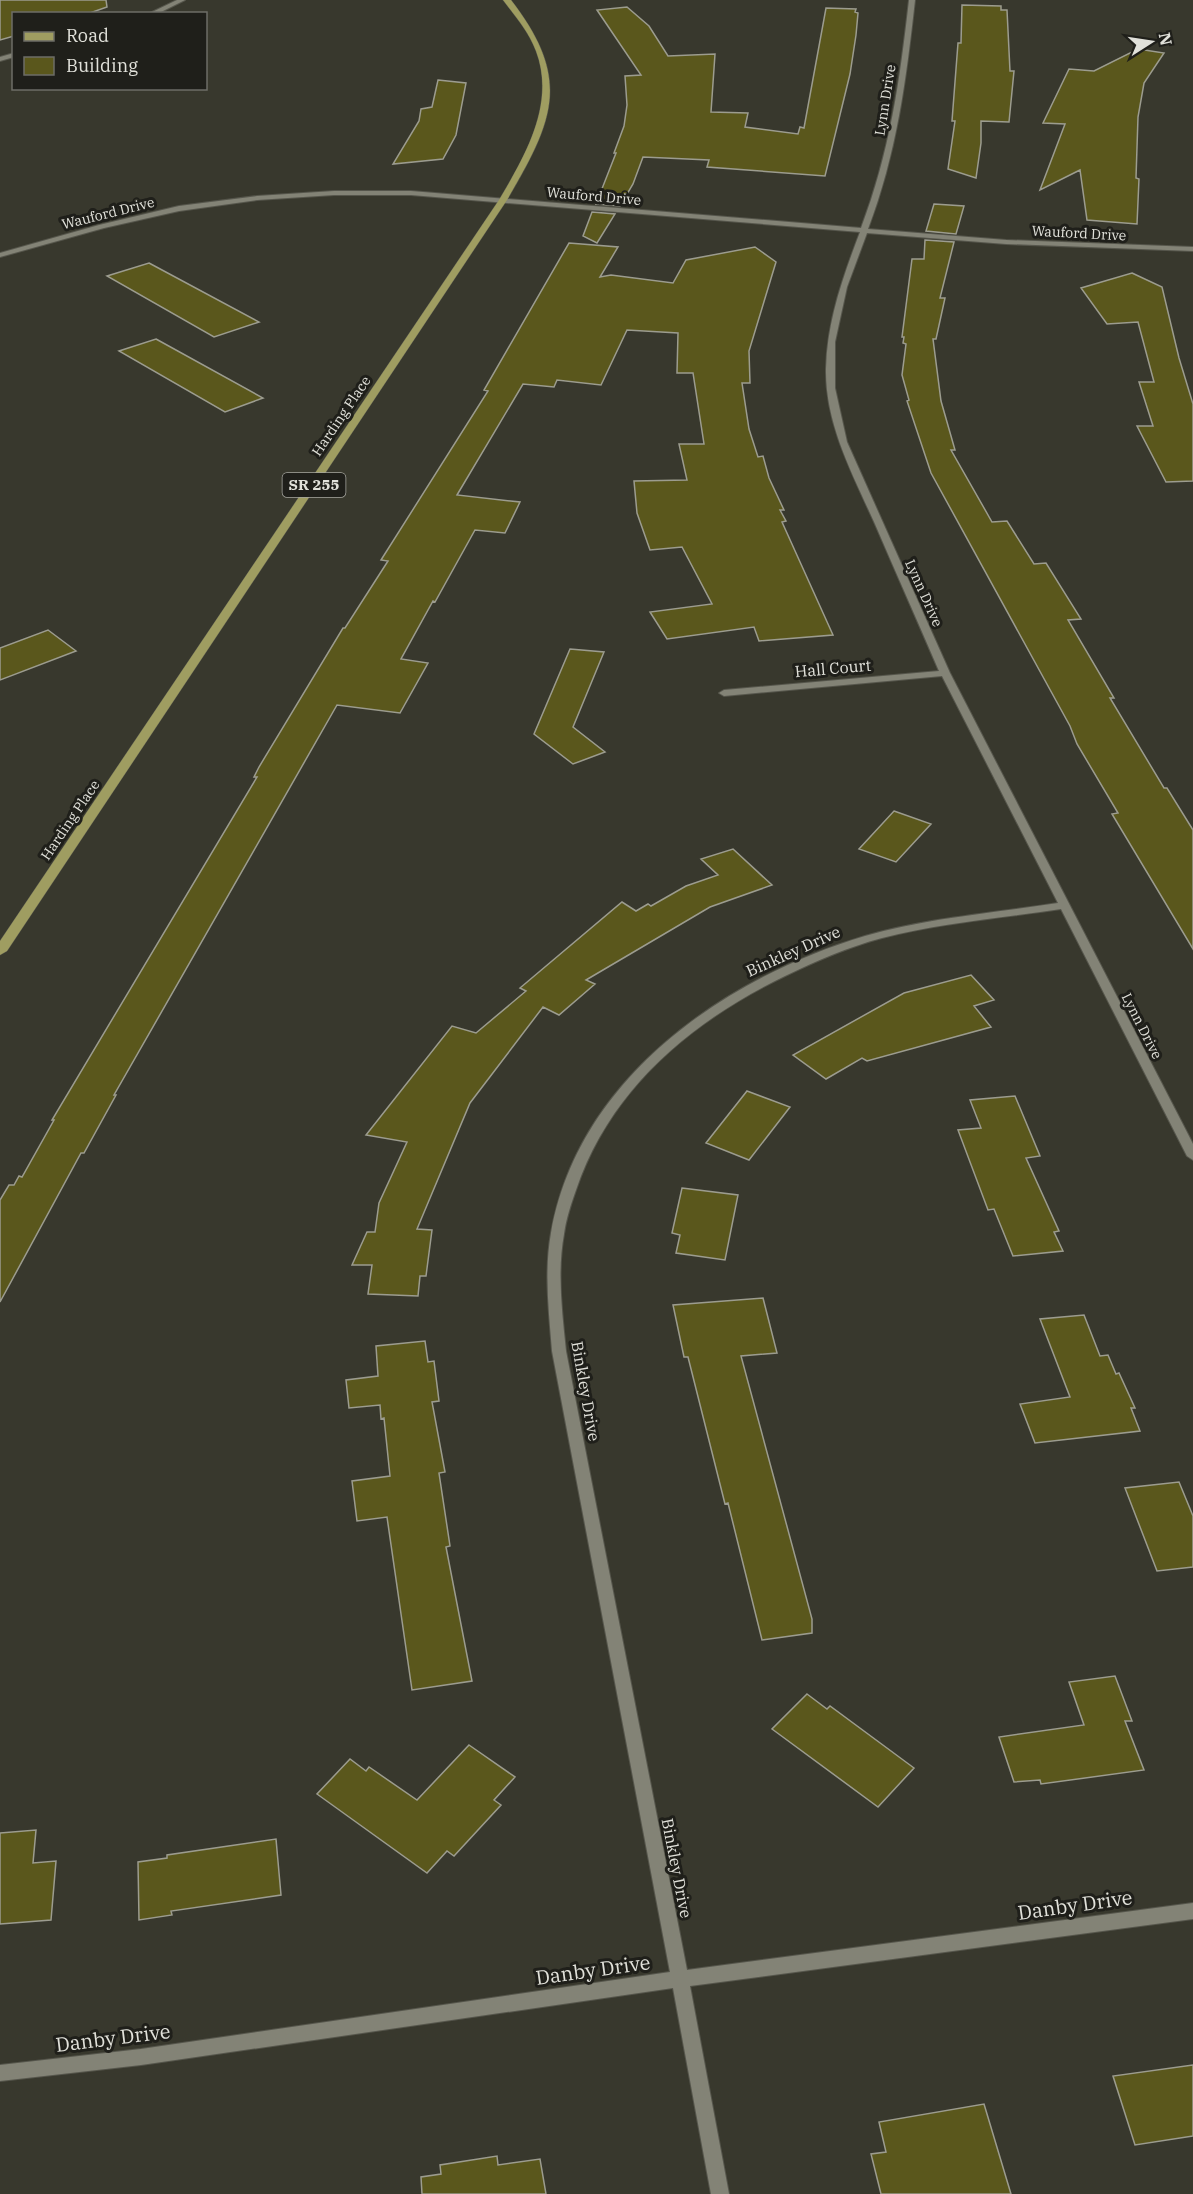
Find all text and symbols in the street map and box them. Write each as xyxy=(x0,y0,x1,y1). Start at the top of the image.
legend xyxy=(12,12,207,90)
north arrow xyxy=(1121,12,1181,72)
text: Road xyxy=(66,24,109,47)
text: N xyxy=(1155,31,1177,47)
text: Building xyxy=(66,54,138,77)
street label: Lynn Drive xyxy=(870,63,900,137)
street label: Wauford Drive xyxy=(546,183,642,209)
street label: Wauford Drive xyxy=(60,193,156,233)
street label: Wauford Drive xyxy=(1031,222,1127,244)
street label: Harding Place xyxy=(308,373,374,459)
road number: SR 255 xyxy=(282,473,346,497)
street label: Lynn Drive xyxy=(901,557,947,629)
street label: Hall Court xyxy=(794,655,872,681)
street label: Harding Place xyxy=(37,777,103,863)
street label: Binkley Drive xyxy=(743,921,843,981)
street label: Lynn Drive xyxy=(1118,990,1166,1062)
street label: Binkley Drive xyxy=(567,1339,605,1443)
street label: Binkley Drive xyxy=(658,1816,696,1920)
street label: Danby Drive xyxy=(1016,1883,1134,1926)
street label: Danby Drive xyxy=(534,1948,652,1991)
street label: Danby Drive xyxy=(54,2017,172,2058)

